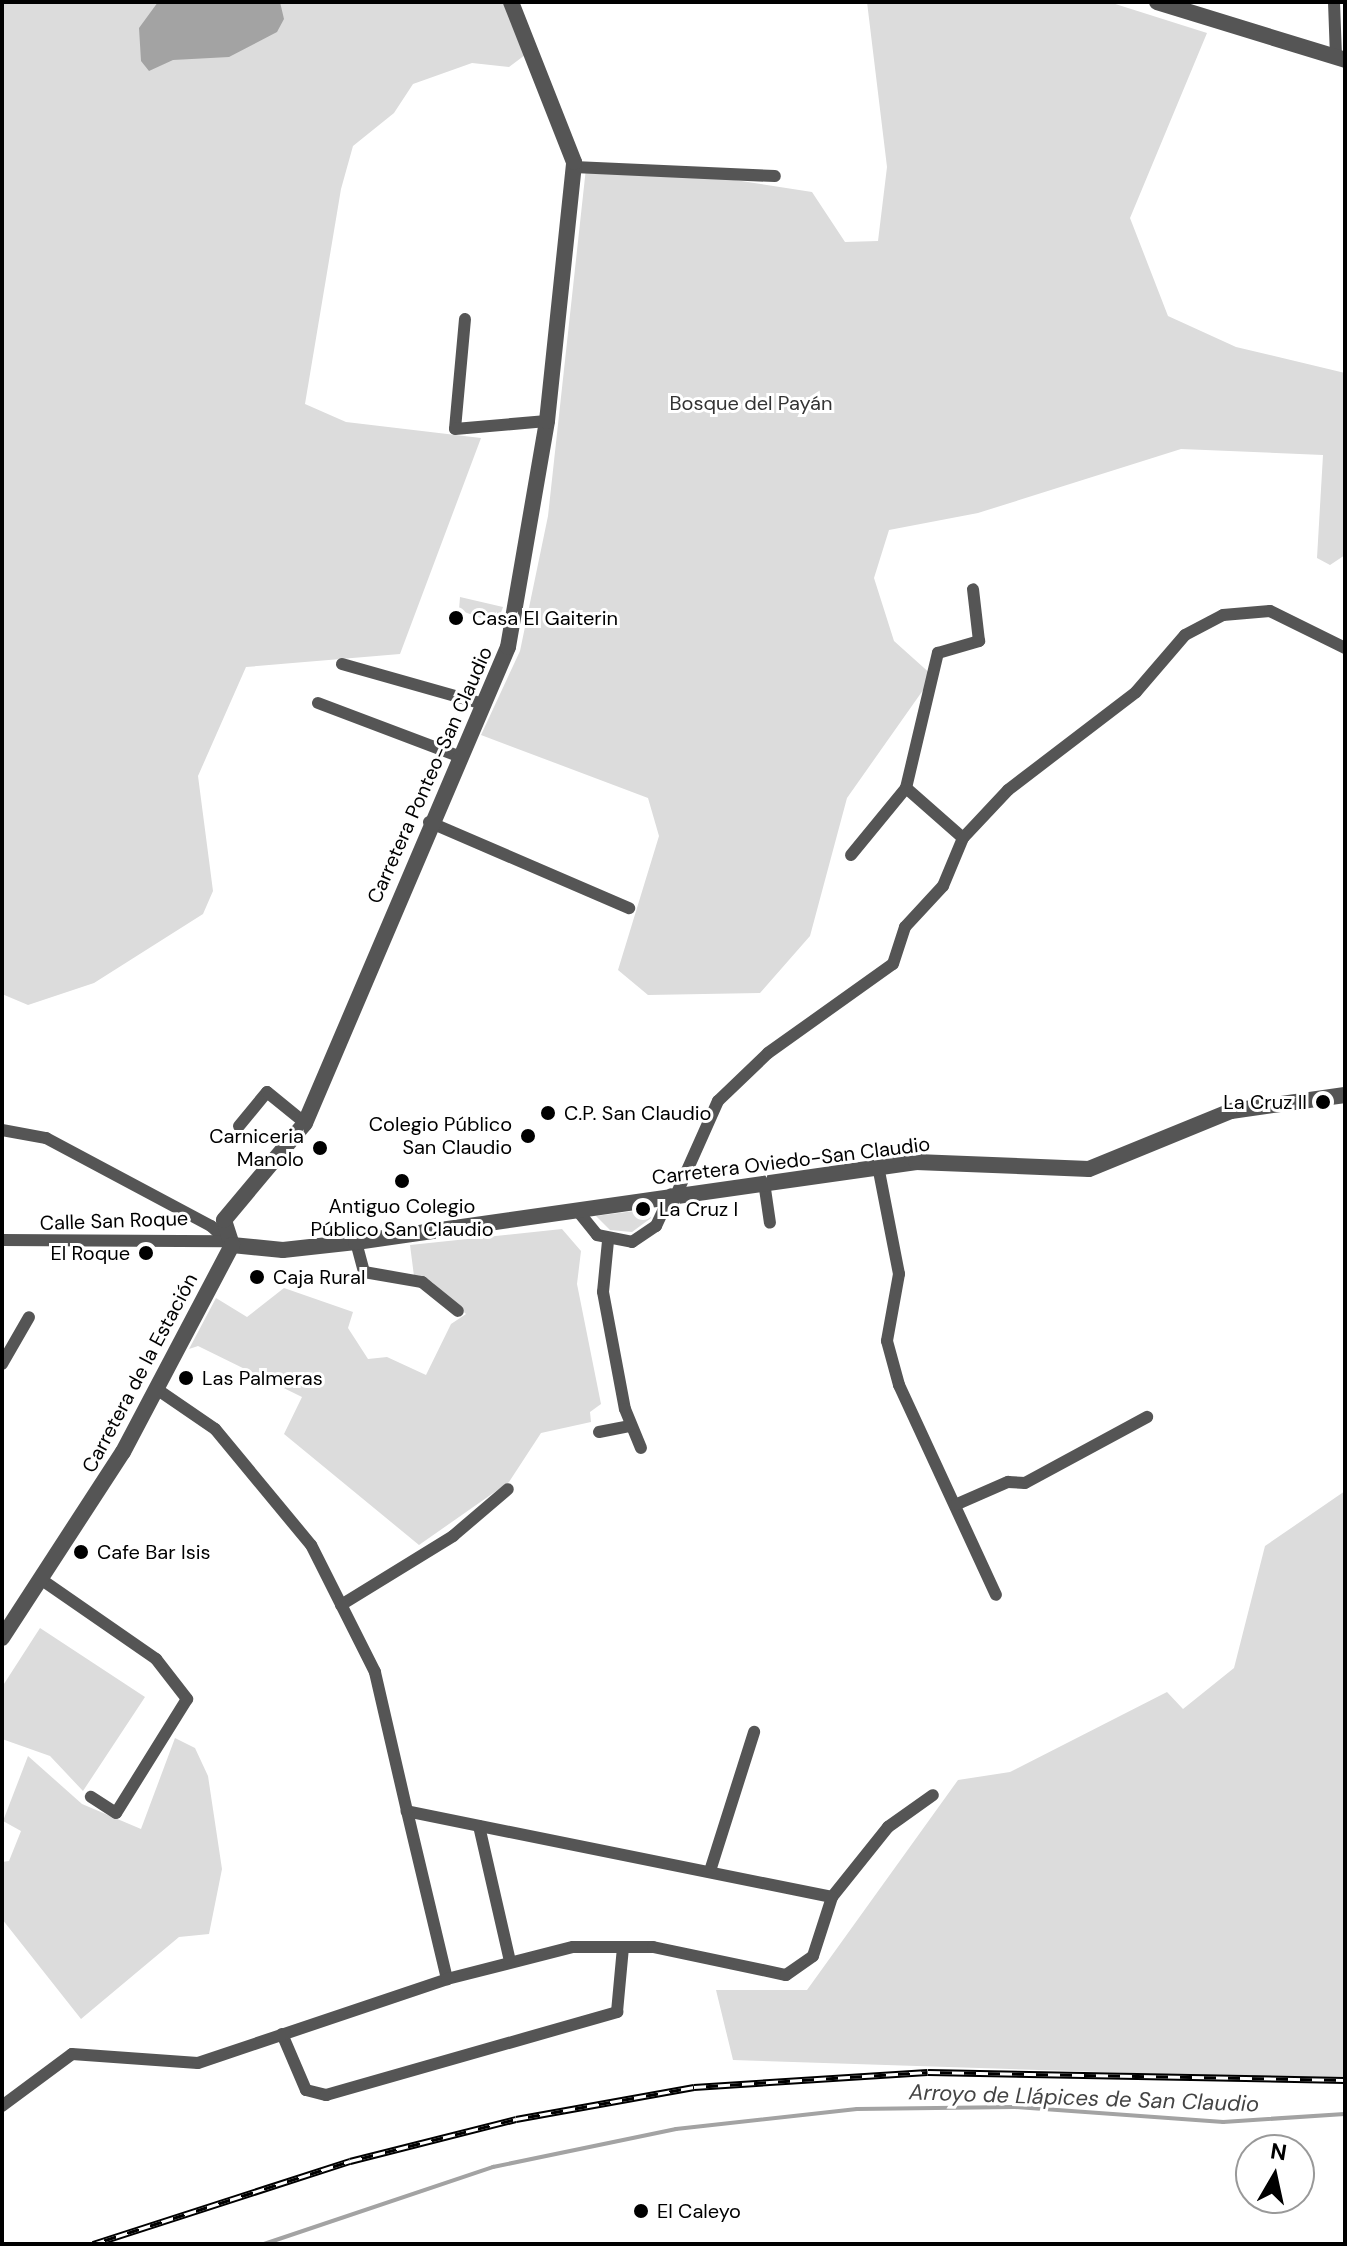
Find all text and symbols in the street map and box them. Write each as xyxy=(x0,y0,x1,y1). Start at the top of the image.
park label: Bosque del Payán xyxy=(670,391,832,415)
place label: Casa El Gaiterin xyxy=(472,606,618,630)
marker: Casa El Gaiterin xyxy=(447,609,465,627)
street label: Carretera Ponteo-San Claudio xyxy=(362,643,498,907)
place label: La Cruz II xyxy=(1223,1090,1307,1114)
marker: La Cruz II xyxy=(1314,1093,1332,1111)
place label: C.P. San Claudio xyxy=(564,1101,711,1125)
marker: C.P. San Claudio xyxy=(539,1104,557,1122)
place label: Colegio Público San Claudio xyxy=(369,1112,512,1159)
place label: Carniceria Manolo xyxy=(209,1124,304,1171)
marker: Colegio Público San Claudio xyxy=(519,1127,537,1145)
street label: Carretera Oviedo-San Claudio xyxy=(650,1132,932,1190)
marker: Carniceria Manolo xyxy=(311,1139,329,1157)
marker: Antiguo Colegio Público San Claudio xyxy=(393,1172,411,1190)
place label: Antiguo Colegio Público San Claudio xyxy=(310,1194,494,1241)
place label: La Cruz I xyxy=(659,1197,738,1221)
marker: La Cruz I xyxy=(634,1200,652,1218)
street label: Calle San Roque xyxy=(39,1206,189,1236)
place label: El Roque xyxy=(50,1241,130,1265)
marker: El Roque xyxy=(137,1244,155,1262)
place label: Caja Rural xyxy=(273,1265,365,1289)
marker: Caja Rural xyxy=(248,1268,266,1286)
street label: Carretera de la Estación xyxy=(77,1269,203,1477)
place label: Las Palmeras xyxy=(202,1366,323,1390)
marker: Las Palmeras xyxy=(177,1369,195,1387)
place label: Cafe Bar Isis xyxy=(97,1540,211,1564)
marker: Cafe Bar Isis xyxy=(72,1543,90,1561)
water label: Arroyo de Llápices de San Claudio xyxy=(908,2079,1260,2117)
north arrow xyxy=(1235,2134,1315,2214)
text: N xyxy=(1268,2136,1289,2167)
place label: El Caleyo xyxy=(657,2199,741,2223)
marker: El Caleyo xyxy=(632,2202,650,2220)

